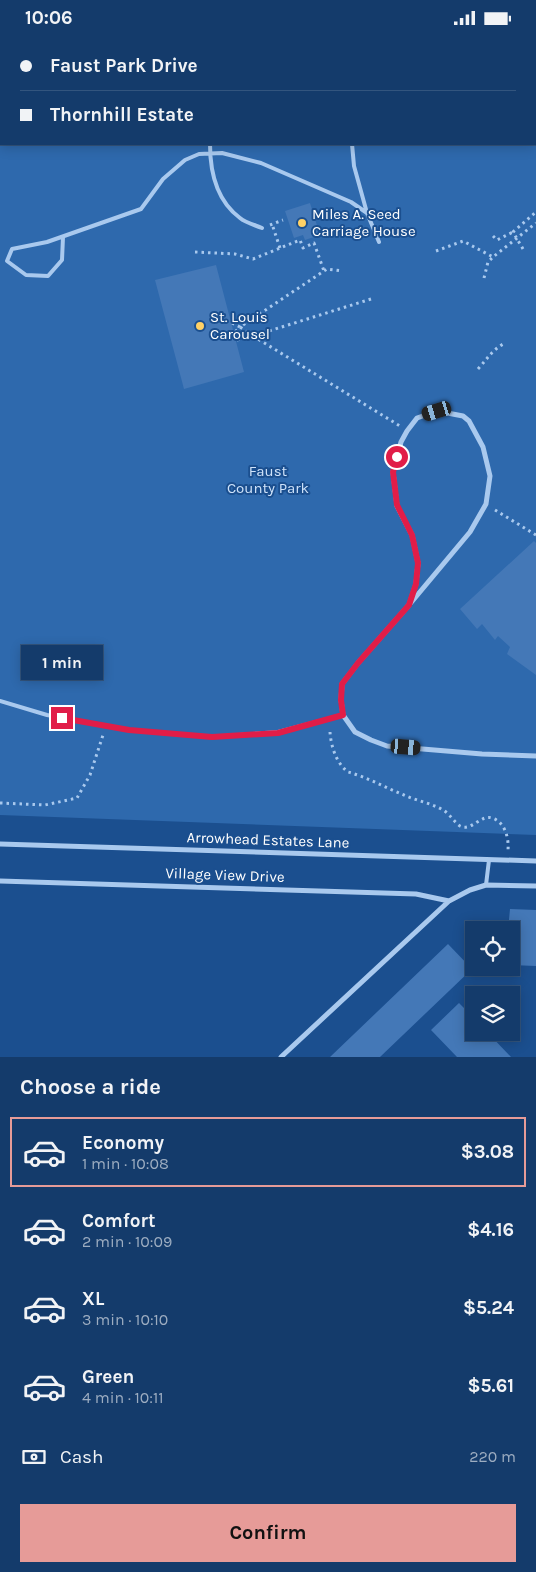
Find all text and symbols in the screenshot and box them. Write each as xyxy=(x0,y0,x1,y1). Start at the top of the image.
text: 10:06 xyxy=(25,7,72,29)
text: Faust Park Drive xyxy=(50,55,198,77)
text: Thornhill Estate xyxy=(50,104,194,126)
place label: Miles A. Seed Carriage House xyxy=(312,205,416,240)
marker: Miles A. Seed Carriage House xyxy=(296,217,308,229)
place label: St. Louis Carousel xyxy=(210,308,270,343)
marker: St. Louis Carousel xyxy=(194,320,206,332)
car xyxy=(420,399,453,423)
route start xyxy=(386,446,408,468)
park label: Faust County Park xyxy=(227,462,309,497)
callout: 1 min xyxy=(21,645,103,681)
text: 1 min xyxy=(42,653,82,672)
route end xyxy=(51,707,73,729)
car xyxy=(390,738,421,756)
street label: Arrowhead Estates Lane xyxy=(186,828,350,852)
street label: Village View Drive xyxy=(165,864,285,886)
map controls xyxy=(465,921,520,1041)
button: locate xyxy=(465,921,520,976)
button: layers xyxy=(465,986,520,1041)
text: Choose a ride xyxy=(20,1074,161,1100)
icon: car xyxy=(22,1130,67,1175)
text: Economy xyxy=(82,1132,164,1154)
text: $3.08 xyxy=(461,1141,514,1163)
text: 1 min · 10:08 xyxy=(82,1154,169,1173)
icon: car xyxy=(22,1208,67,1253)
text: Comfort xyxy=(82,1210,156,1232)
text: $4.16 xyxy=(467,1219,514,1241)
text: 2 min · 10:09 xyxy=(82,1232,172,1251)
icon: car xyxy=(22,1286,67,1331)
text: XL xyxy=(82,1288,104,1310)
text: $5.24 xyxy=(463,1297,514,1319)
text: 3 min · 10:10 xyxy=(82,1310,168,1329)
icon: car xyxy=(22,1364,67,1409)
text: Green xyxy=(82,1366,134,1388)
text: $5.61 xyxy=(467,1375,514,1397)
text: 4 min · 10:11 xyxy=(82,1388,164,1407)
icon: cash xyxy=(20,1443,48,1471)
text: Cash xyxy=(60,1446,104,1468)
text: 220 m xyxy=(469,1447,516,1466)
button: Confirm xyxy=(20,1504,516,1562)

